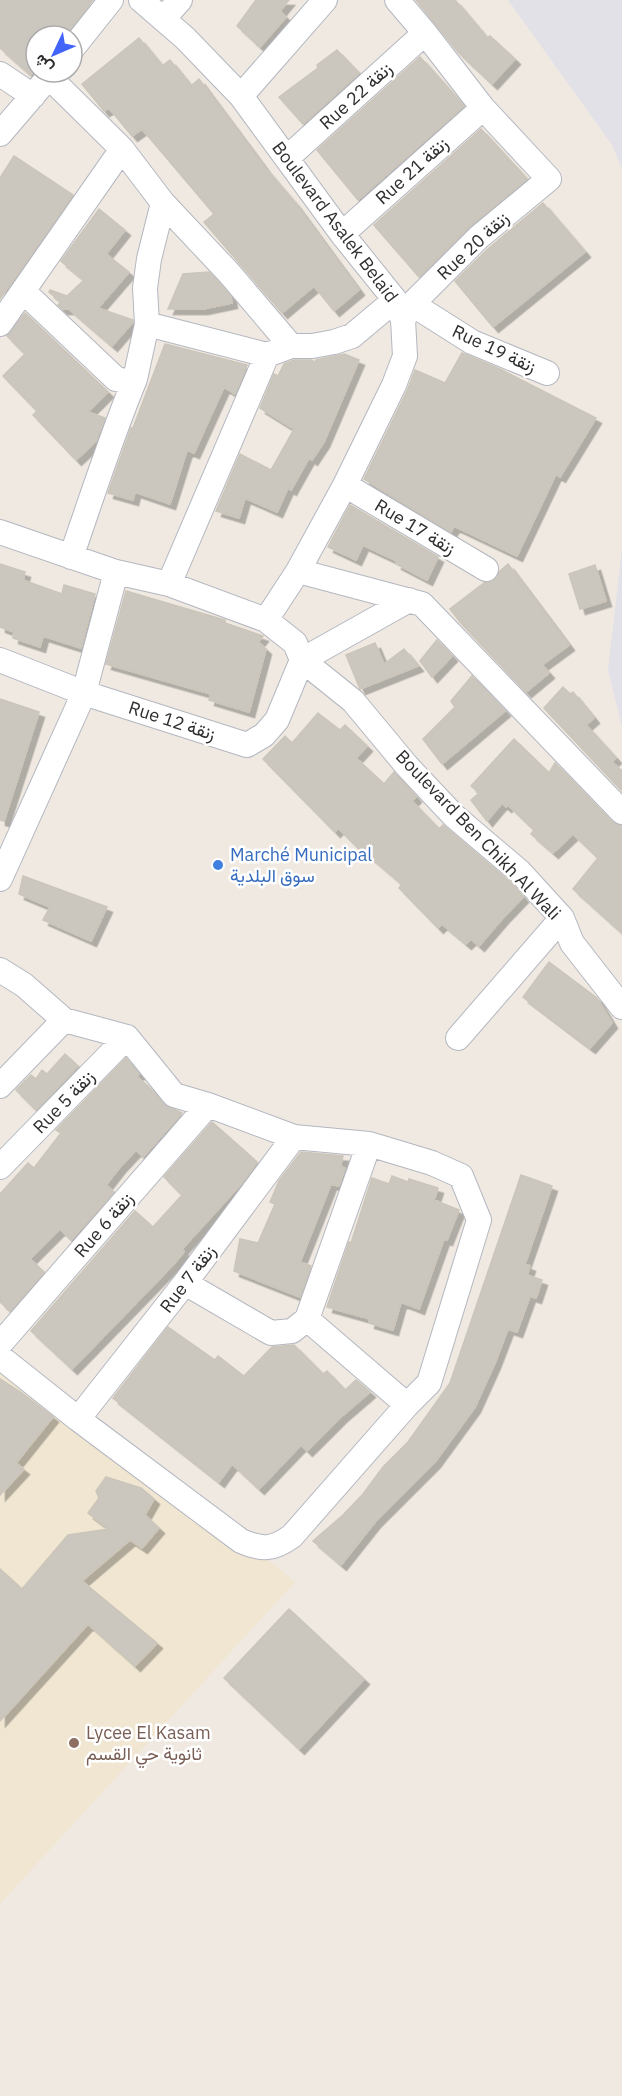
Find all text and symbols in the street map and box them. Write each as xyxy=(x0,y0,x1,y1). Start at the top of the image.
north arrow xyxy=(24,24,84,84)
text: ش xyxy=(29,51,57,78)
street label: Rue 22 زنقة xyxy=(314,57,397,134)
street label: Rue 21 زنقة xyxy=(370,132,453,209)
street label: Boulevard Asalek Belaid xyxy=(267,137,403,307)
street label: Rue 20 زنقة xyxy=(432,207,513,285)
street label: Rue 19 زنقة xyxy=(449,319,540,378)
street label: Rue 17 زنقة xyxy=(371,494,460,560)
street label: Rue 12 زنقة xyxy=(126,696,219,745)
street label: Boulevard Ben Chikh Al Wali xyxy=(391,745,566,925)
place label: Marché Municipal سوق البلدية xyxy=(230,843,372,887)
marker: Marché Municipal سوق البلدية xyxy=(211,858,225,872)
street label: Rue 5 زنقة xyxy=(28,1065,99,1138)
street label: Rue 6 زنقة xyxy=(69,1187,138,1262)
street label: Rue 7 زنقة xyxy=(155,1240,221,1317)
place label: Lycee El Kasam ثانوية حي القسم xyxy=(86,1721,211,1769)
marker: Lycee El Kasam ثانوية حي القسم xyxy=(67,1736,81,1750)

